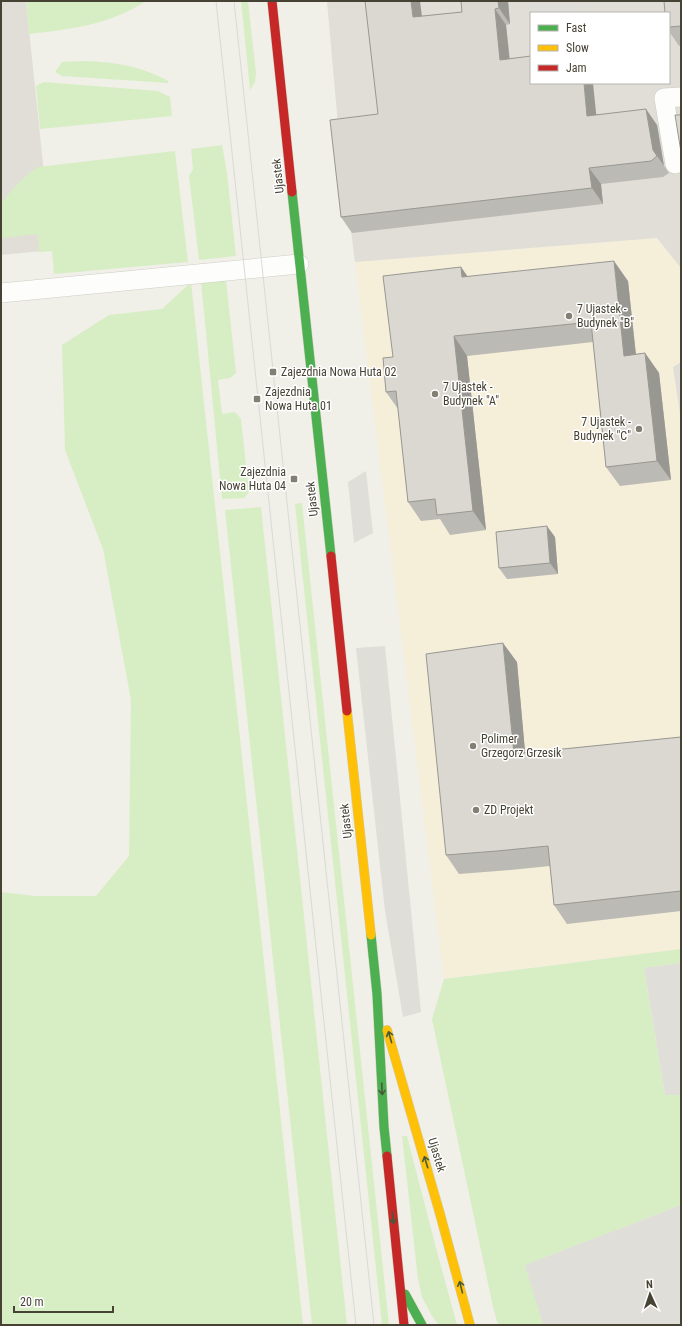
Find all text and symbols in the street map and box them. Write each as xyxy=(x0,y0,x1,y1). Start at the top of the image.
legend xyxy=(530,12,670,84)
text: Fast xyxy=(566,21,587,35)
text: Slow xyxy=(566,41,589,55)
text: Jam xyxy=(566,61,587,75)
street label: Ujastek xyxy=(269,157,287,194)
place label: 7 Ujastek - Budynek "B" xyxy=(577,302,634,330)
marker: 7 Ujastek - Budynek "B" xyxy=(564,311,574,321)
place label: Zajezdnia Nowa Huta 02 xyxy=(281,365,397,379)
marker: Zajezdnia Nowa Huta 02 xyxy=(268,367,278,377)
place label: 7 Ujastek - Budynek "A" xyxy=(443,380,499,408)
place label: Zajezdnia Nowa Huta 01 xyxy=(265,385,332,413)
marker: 7 Ujastek - Budynek "A" xyxy=(430,389,440,399)
marker: Zajezdnia Nowa Huta 01 xyxy=(252,394,262,404)
place label: 7 Ujastek - Budynek "C" xyxy=(574,415,631,443)
marker: 7 Ujastek - Budynek "C" xyxy=(634,424,644,434)
place label: Zajezdnia Nowa Huta 04 xyxy=(219,465,286,493)
marker: Zajezdnia Nowa Huta 04 xyxy=(289,474,299,484)
street label: Ujastek xyxy=(303,480,321,517)
place label: Polimer Grzegorz Grzesik xyxy=(481,732,562,760)
marker: Polimer Grzegorz Grzesik xyxy=(468,741,478,751)
street label: Ujastek xyxy=(337,802,355,839)
place label: ZD Projekt xyxy=(484,803,534,817)
marker: ZD Projekt xyxy=(471,805,481,815)
one-way arrow xyxy=(386,1031,393,1044)
one-way arrow xyxy=(379,1082,386,1095)
street label: Ujastek xyxy=(425,1136,449,1174)
one-way arrow xyxy=(422,1155,429,1168)
one-way arrow xyxy=(389,1211,396,1224)
north arrow xyxy=(630,1274,670,1314)
text: N xyxy=(646,1278,653,1291)
one-way arrow xyxy=(456,1281,464,1294)
scale bar xyxy=(14,1288,113,1314)
text: 20 m xyxy=(20,1295,44,1309)

